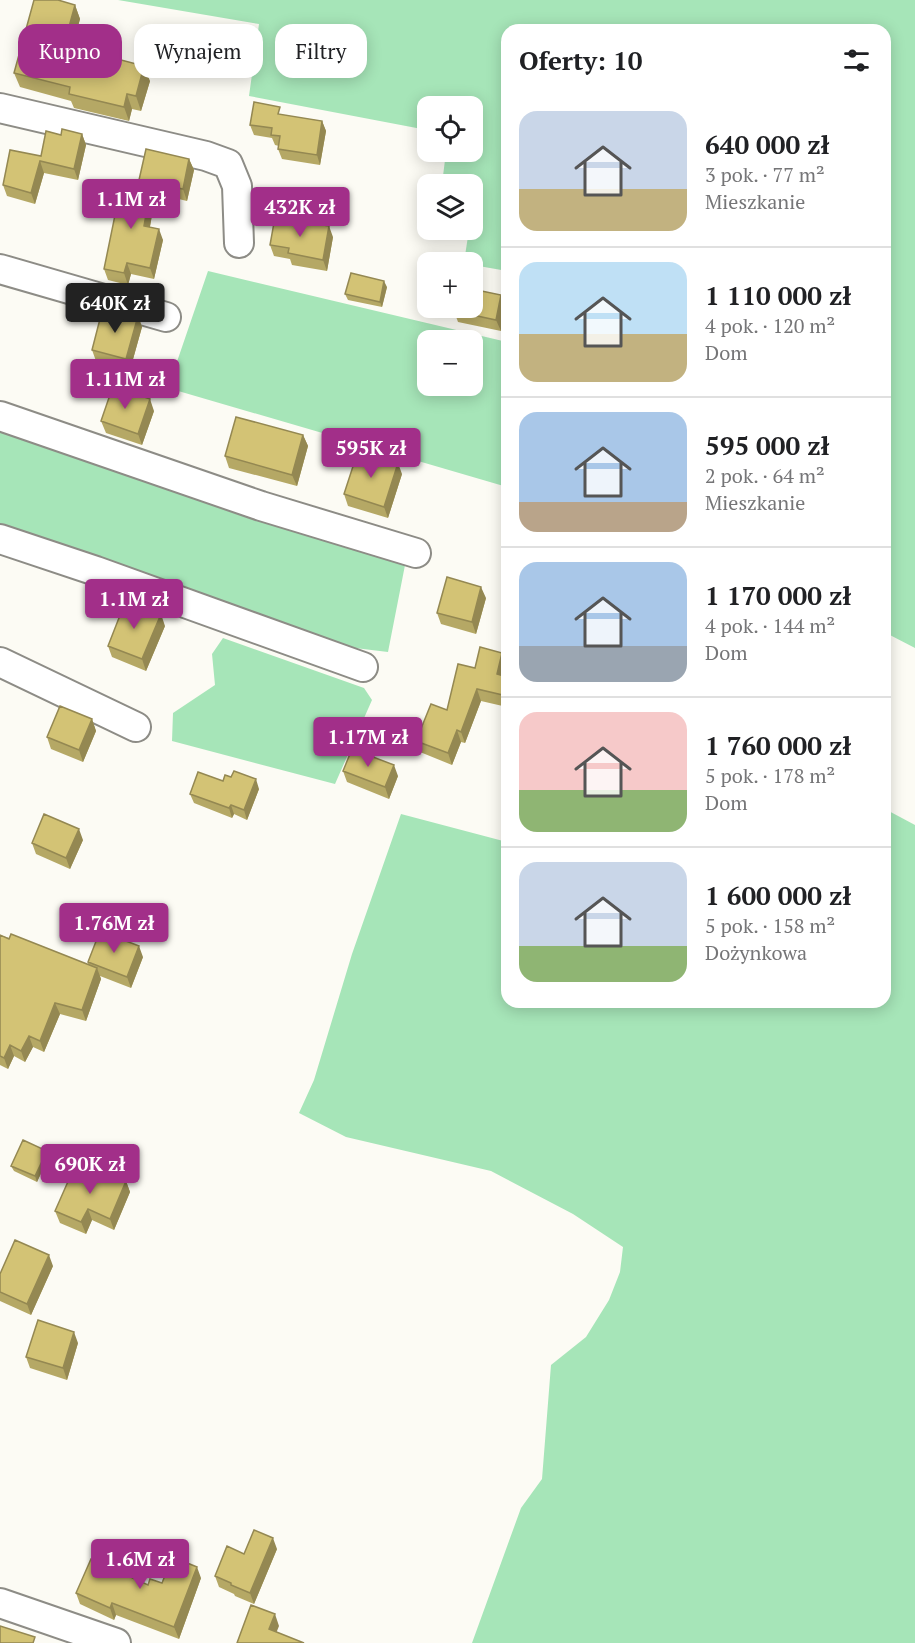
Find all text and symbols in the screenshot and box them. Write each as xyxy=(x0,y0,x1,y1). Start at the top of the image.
chip: Kupno xyxy=(18,24,122,78)
chip: Wynajem xyxy=(134,24,263,78)
chip: Filtry xyxy=(275,24,367,78)
text: Oferty: 10 xyxy=(519,43,642,77)
icon: filters xyxy=(840,44,873,77)
map controls xyxy=(417,96,483,396)
button: locate xyxy=(417,96,483,162)
text: 640 000 zł xyxy=(705,127,830,161)
icon: home xyxy=(567,135,639,207)
text: 3 pok. · 77 m² xyxy=(705,161,825,188)
button: layers xyxy=(417,174,483,240)
pin: 1.1M zł xyxy=(76,179,186,230)
text: 1.1M zł xyxy=(96,185,166,212)
pin: 432K zł xyxy=(245,187,355,238)
text: Mieszkanie xyxy=(705,188,805,215)
text: 432K zł xyxy=(265,193,335,220)
button: + xyxy=(417,252,483,318)
text: 1 110 000 zł xyxy=(705,278,851,312)
pin: 640K zł xyxy=(60,283,170,334)
icon: home xyxy=(567,286,639,358)
text: 640K zł xyxy=(80,289,150,316)
text: 4 pok. · 120 m² xyxy=(705,312,835,339)
button: − xyxy=(417,330,483,396)
text: Dom xyxy=(705,339,747,366)
pin: 1.11M zł xyxy=(63,359,187,410)
text: 1.11M zł xyxy=(84,365,166,392)
pin: 595K zł xyxy=(316,428,426,479)
text: 595 000 zł xyxy=(705,428,830,462)
text: 595K zł xyxy=(336,434,406,461)
icon: home xyxy=(567,436,639,508)
text: 2 pok. · 64 m² xyxy=(705,462,825,489)
text: Mieszkanie xyxy=(705,489,805,516)
text: 1 170 000 zł xyxy=(705,578,851,612)
pin: 1.1M zł xyxy=(79,579,189,630)
text: 1.1M zł xyxy=(99,585,169,612)
icon: home xyxy=(567,586,639,658)
text: 4 pok. · 144 m² xyxy=(705,612,835,639)
text: Dom xyxy=(705,639,747,666)
pin: 1.17M zł xyxy=(306,717,430,768)
text: 1.17M zł xyxy=(327,723,409,750)
text: 1 760 000 zł xyxy=(705,728,851,762)
icon: home xyxy=(567,736,639,808)
text: 5 pok. · 178 m² xyxy=(705,762,835,789)
text: Dom xyxy=(705,789,747,816)
text: 1 600 000 zł xyxy=(705,878,851,912)
icon: home xyxy=(567,886,639,958)
pin: 1.76M zł xyxy=(52,903,176,954)
text: 1.76M zł xyxy=(73,909,155,936)
text: 5 pok. · 158 m² xyxy=(705,912,835,939)
text: Dożynkowa xyxy=(705,939,807,966)
pin: 690K zł xyxy=(35,1144,145,1195)
text: 690K zł xyxy=(55,1150,125,1177)
pin: 1.6M zł xyxy=(85,1539,195,1590)
text: 1.6M zł xyxy=(105,1545,175,1572)

